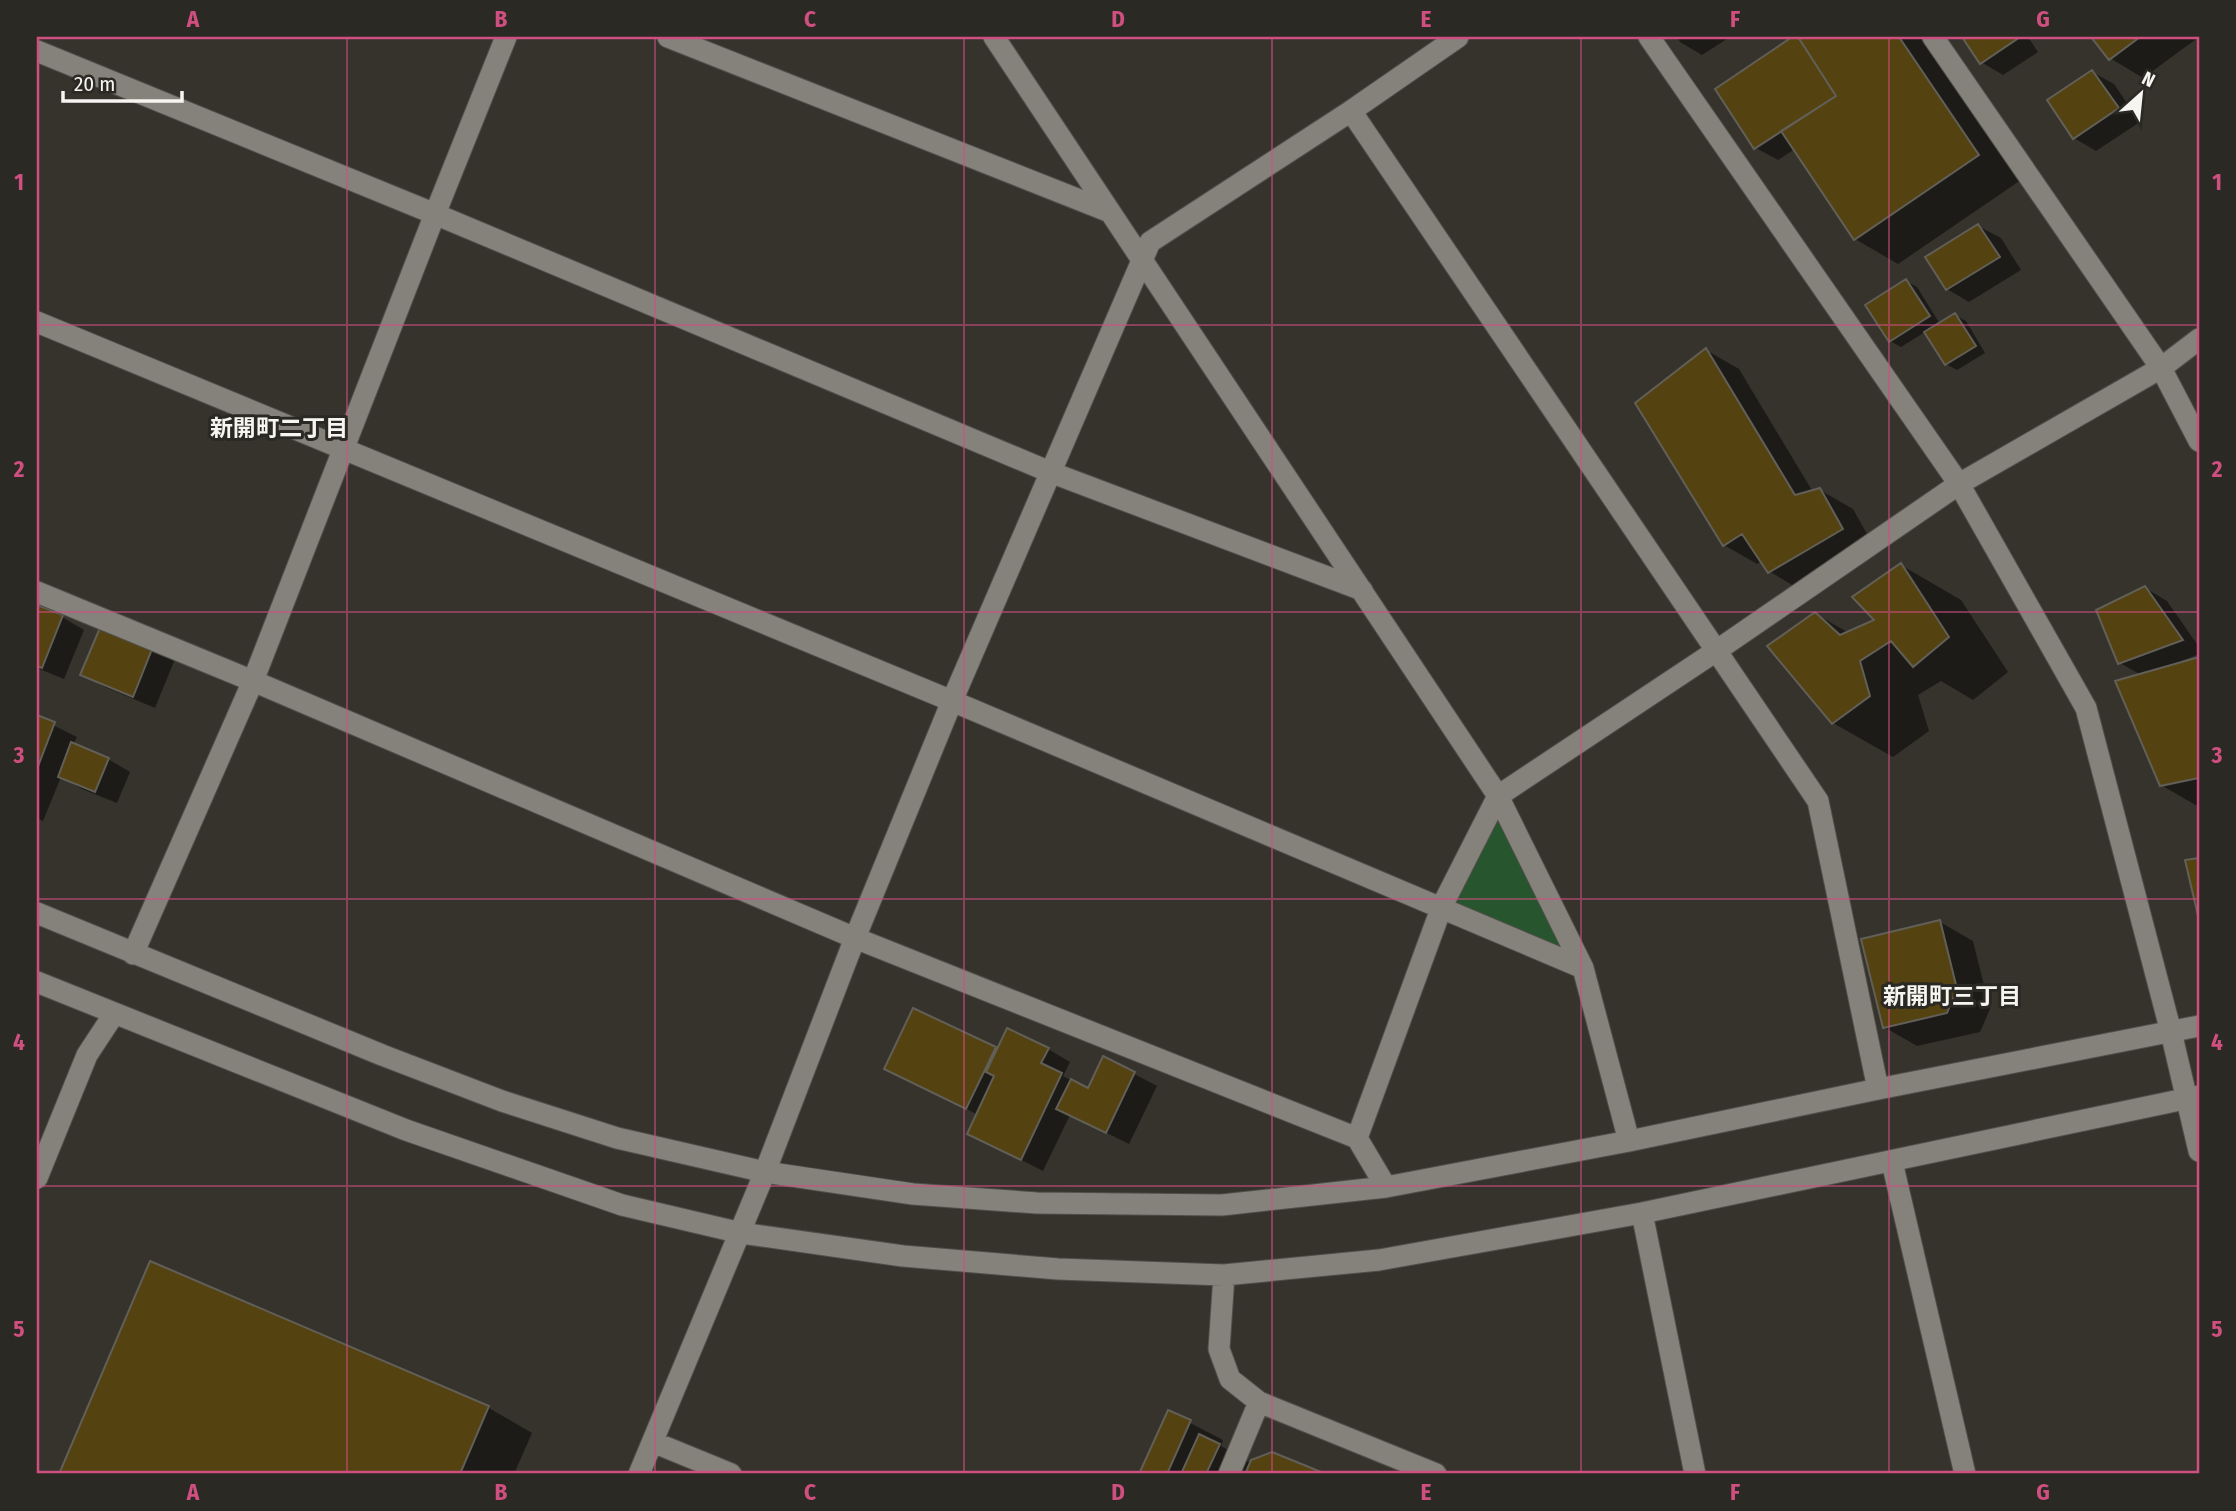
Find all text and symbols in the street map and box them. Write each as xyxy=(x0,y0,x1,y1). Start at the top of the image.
text: A xyxy=(186,5,200,33)
text: B xyxy=(495,5,508,33)
text: C xyxy=(804,5,816,33)
text: D xyxy=(1111,5,1125,33)
text: E xyxy=(1421,5,1432,33)
text: F xyxy=(1730,5,1740,33)
text: G xyxy=(2036,5,2050,33)
scale bar xyxy=(63,60,182,104)
north arrow xyxy=(2106,60,2176,130)
text: N xyxy=(2138,66,2159,92)
text: 20 m xyxy=(74,71,115,97)
text: 1 xyxy=(14,168,24,196)
text: 1 xyxy=(2212,168,2222,196)
district label: 新開町二丁目 xyxy=(210,414,348,442)
text: 2 xyxy=(13,455,25,483)
text: 2 xyxy=(2211,455,2223,483)
text: 3 xyxy=(13,741,25,769)
text: 3 xyxy=(2211,741,2223,769)
district label: 新開町三丁目 xyxy=(1883,982,2021,1010)
text: 4 xyxy=(13,1028,25,1056)
text: 4 xyxy=(2211,1028,2223,1056)
text: 5 xyxy=(13,1315,25,1343)
text: 5 xyxy=(2211,1315,2223,1343)
text: A xyxy=(186,1478,200,1506)
text: B xyxy=(495,1478,508,1506)
text: C xyxy=(804,1478,816,1506)
text: D xyxy=(1111,1478,1125,1506)
text: E xyxy=(1421,1478,1432,1506)
text: F xyxy=(1730,1478,1740,1506)
text: G xyxy=(2036,1478,2050,1506)

